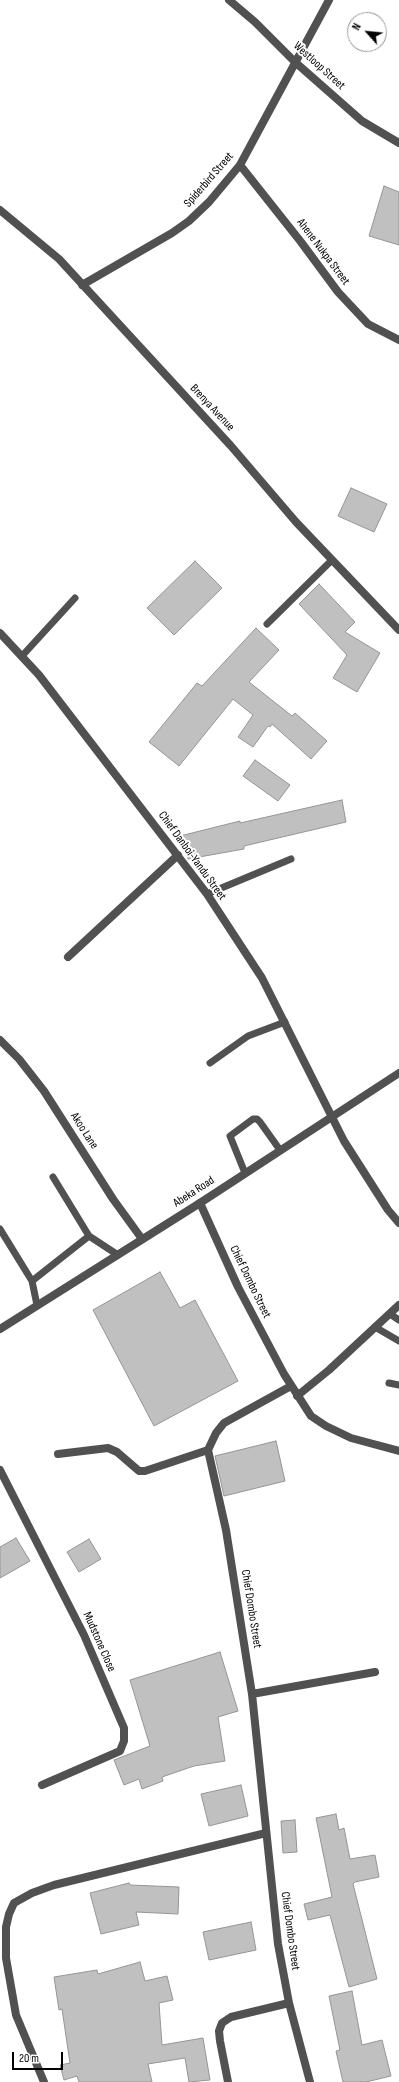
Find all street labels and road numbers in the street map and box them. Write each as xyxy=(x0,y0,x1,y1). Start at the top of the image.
street label: Westloop Street xyxy=(290,39,348,93)
street label: Spiderbird Street xyxy=(181,150,237,210)
street label: Ahene Nukpa Street xyxy=(293,216,353,288)
street label: Brenya Avenue xyxy=(187,382,237,434)
street label: Chief Danboi-Yandu Street xyxy=(155,809,229,903)
street label: Akoo Lane xyxy=(67,1110,101,1152)
street label: Abeka Road xyxy=(171,1173,217,1211)
street label: Chief Dombo Street xyxy=(226,1243,274,1321)
street label: Chief Dombo Street xyxy=(238,1569,264,1649)
street label: Mudstone Close xyxy=(79,1610,119,1674)
street label: Chief Dombo Street xyxy=(277,1891,303,1971)

